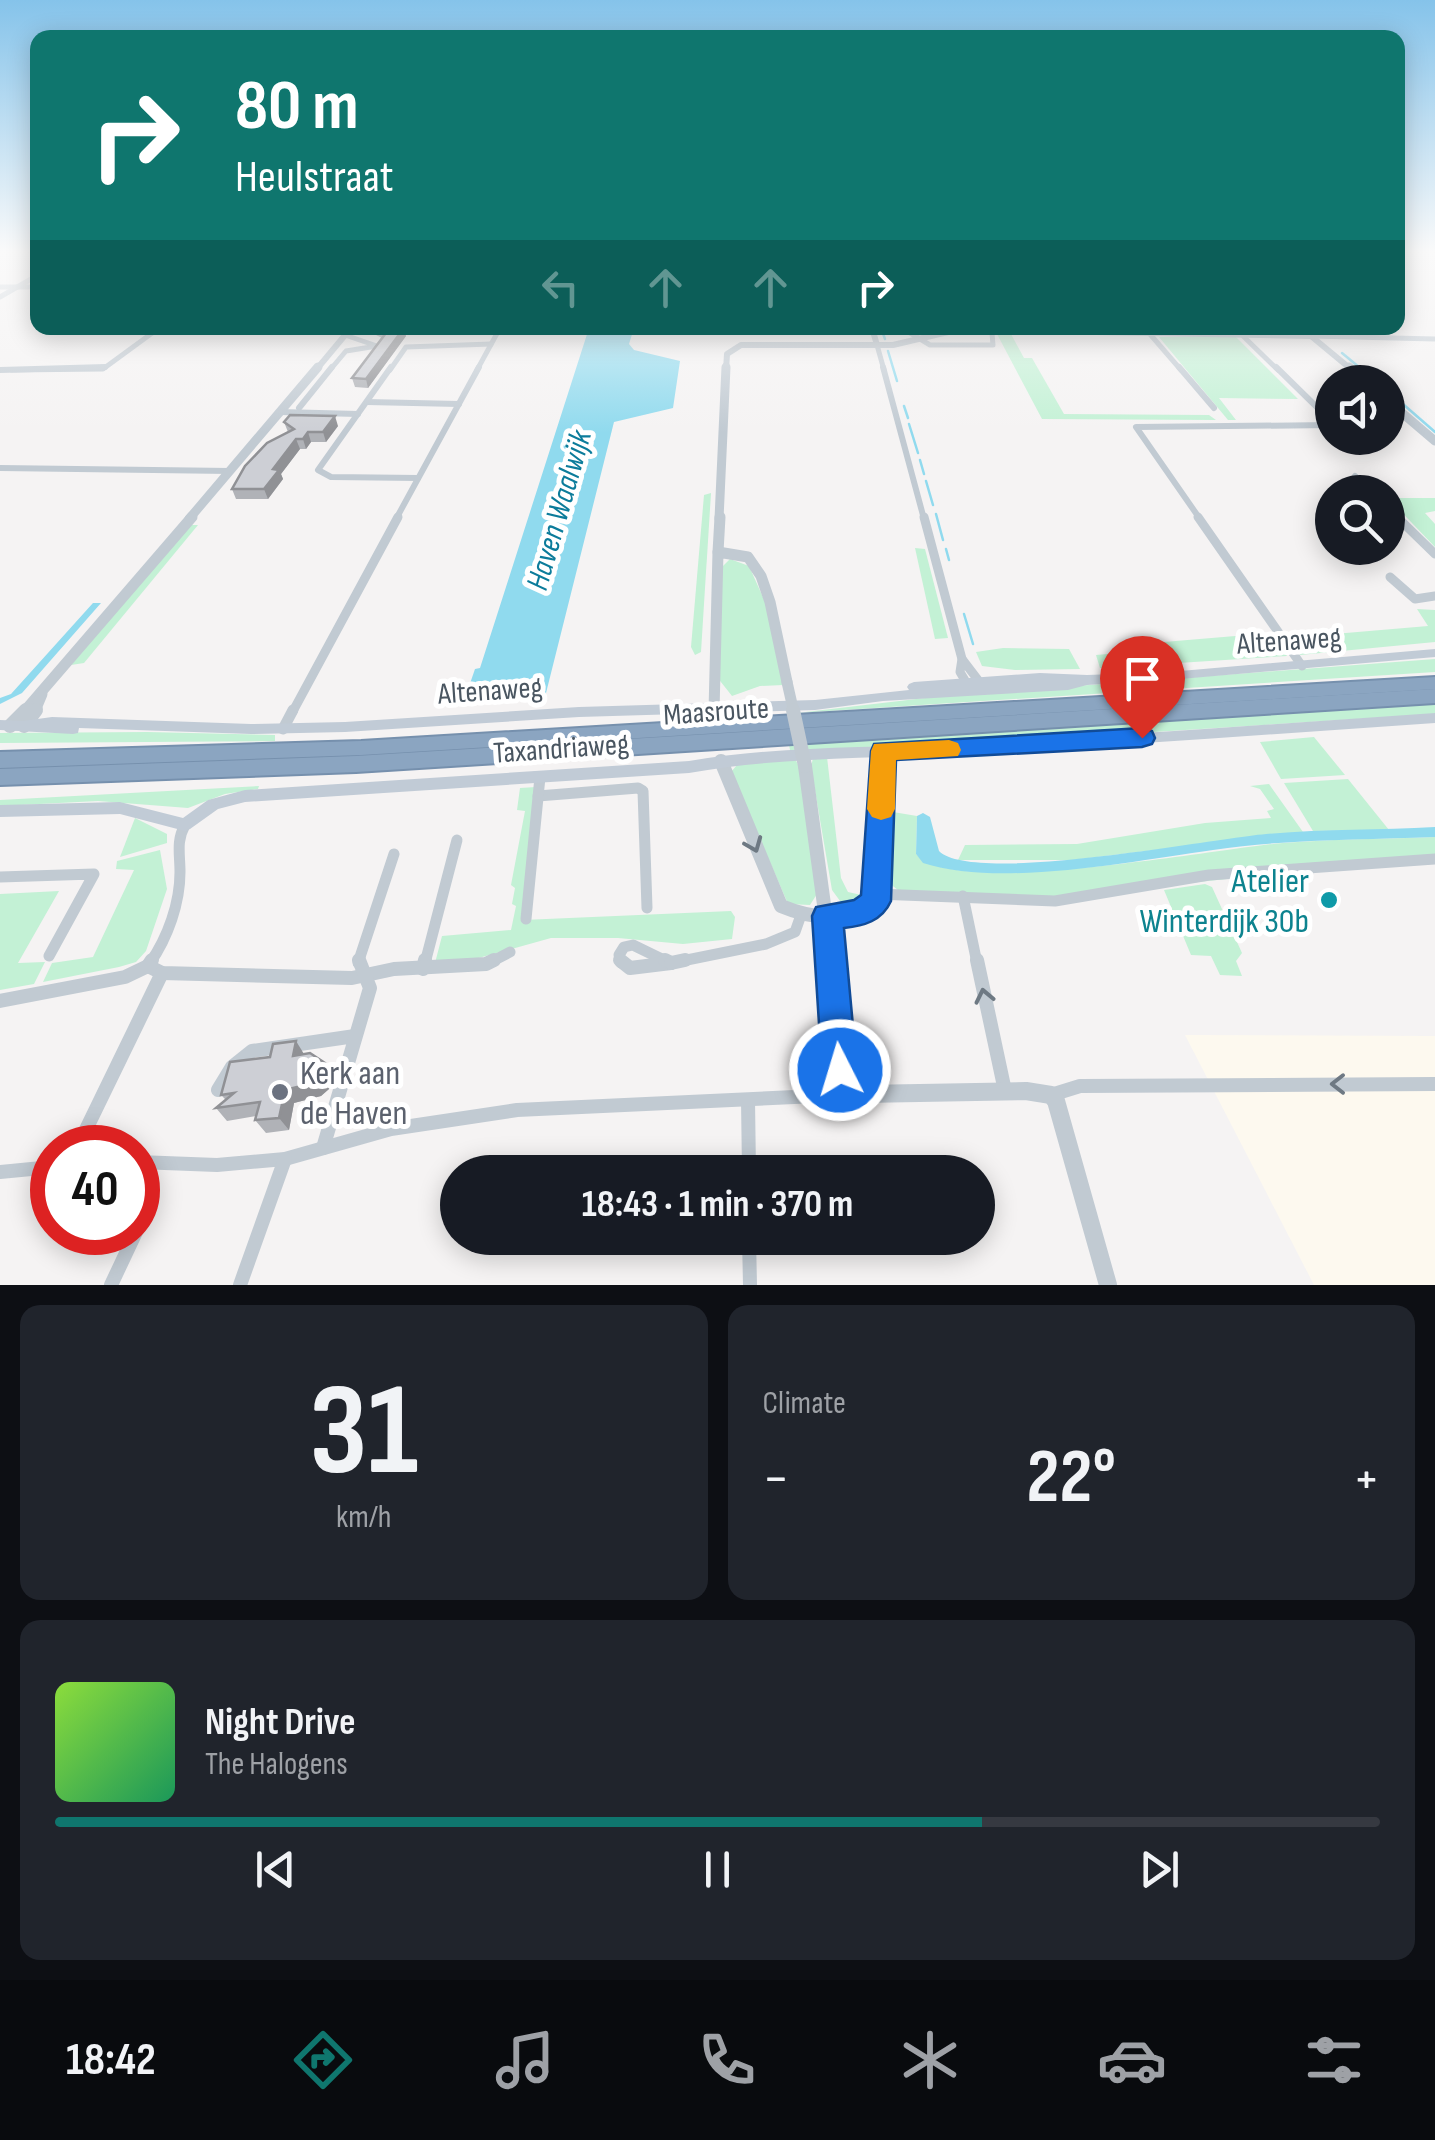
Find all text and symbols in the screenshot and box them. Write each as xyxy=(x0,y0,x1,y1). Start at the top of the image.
text: 80 m xyxy=(235,65,359,149)
icon: right xyxy=(70,70,200,200)
text: Heulstraat xyxy=(235,150,394,205)
icon: left xyxy=(533,260,588,315)
icon: ahead xyxy=(638,260,693,315)
icon: ahead xyxy=(743,260,798,315)
icon: right xyxy=(848,260,903,315)
map controls xyxy=(1315,365,1405,565)
button: sound xyxy=(1315,365,1405,455)
water label: Haven Waalwijk xyxy=(518,425,601,595)
button: search xyxy=(1315,475,1405,565)
street label: Altenaweg xyxy=(1235,619,1343,663)
pin xyxy=(1100,636,1185,739)
icon: arrive xyxy=(1115,651,1170,706)
street label: Altenaweg xyxy=(436,669,544,713)
street label: Maasroute xyxy=(662,690,770,734)
street label: Taxandriaweg xyxy=(492,726,630,772)
one-way arrow xyxy=(742,835,762,852)
place label: Atelier Winterdijk 30b xyxy=(1139,860,1309,943)
marker: Atelier Winterdijk 30b xyxy=(1318,889,1340,911)
one-way arrow xyxy=(975,988,996,1005)
position arrow xyxy=(788,1018,892,1122)
place label: Kerk aan de Haven xyxy=(300,1052,408,1135)
one-way arrow xyxy=(1329,1073,1344,1095)
marker: Kerk aan de Haven xyxy=(269,1081,291,1103)
speed limit sign: 40 xyxy=(30,1125,160,1255)
text: 18:43 · 1 min · 370 m xyxy=(582,1182,853,1227)
text: 31 xyxy=(309,1355,418,1511)
text: Climate xyxy=(763,1384,846,1423)
text: 22° xyxy=(1027,1433,1116,1524)
text: − xyxy=(763,1446,789,1513)
text: + xyxy=(1353,1446,1380,1513)
text: km/h xyxy=(336,1498,391,1537)
text: Night Drive xyxy=(205,1700,356,1745)
text: The Halogens xyxy=(205,1745,348,1784)
icon: previous xyxy=(248,1842,303,1897)
icon: pause xyxy=(690,1842,745,1897)
icon: next xyxy=(1132,1842,1187,1897)
icon: directions xyxy=(288,2025,358,2095)
icon: music xyxy=(490,2025,560,2095)
icon: phone xyxy=(692,2025,762,2095)
icon: climate xyxy=(895,2025,965,2095)
icon: car xyxy=(1097,2025,1167,2095)
icon: filters xyxy=(1299,2025,1369,2095)
text: 18:42 xyxy=(66,2033,156,2088)

